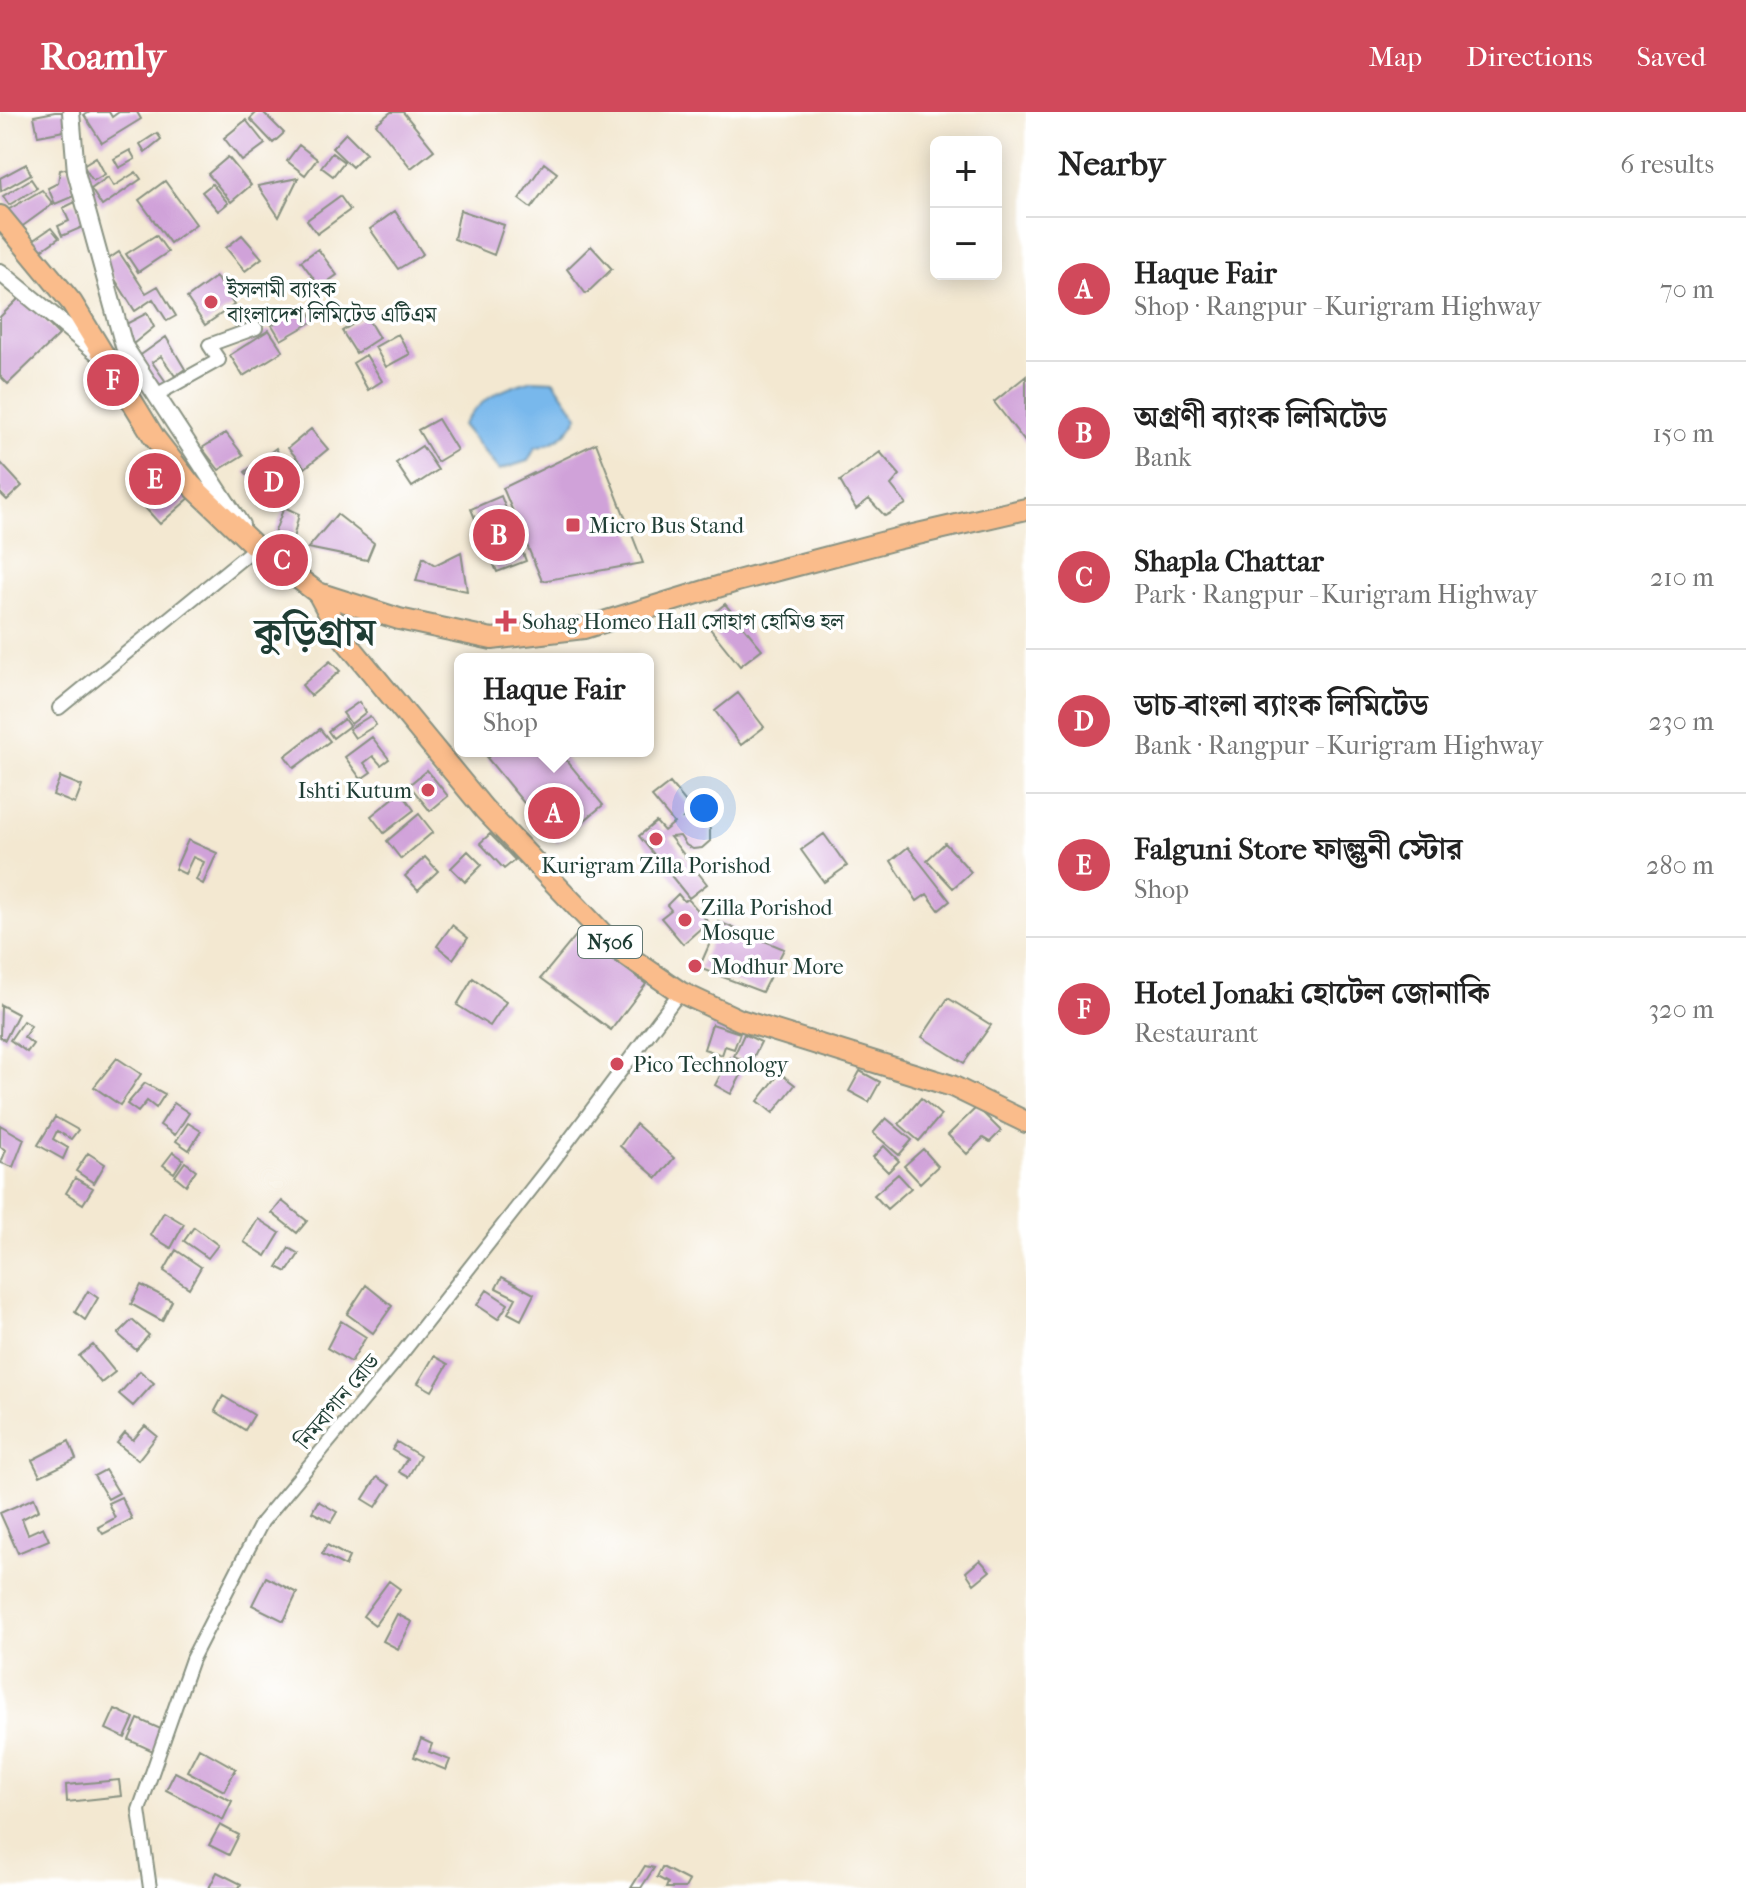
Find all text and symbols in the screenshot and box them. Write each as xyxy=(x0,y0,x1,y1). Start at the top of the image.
text: Roamly xyxy=(40,34,166,79)
text: Map xyxy=(1369,40,1422,73)
text: Directions xyxy=(1466,40,1593,73)
text: Saved xyxy=(1637,40,1706,73)
map controls xyxy=(930,136,1002,280)
button: + xyxy=(930,136,1002,208)
text: Nearby xyxy=(1058,144,1165,184)
text: 6 results xyxy=(1620,149,1714,180)
button: − xyxy=(930,208,1002,280)
text: Haque Fair xyxy=(1134,256,1277,291)
text: A xyxy=(1076,274,1092,305)
text: 70 m xyxy=(1660,274,1714,305)
place label: ইসলামী ব্যাংক বাংলাদেশ লিমিটেড এটিএম xyxy=(226,276,438,328)
text: Shop · Rangpur - Kurigram Highway xyxy=(1134,291,1541,322)
marker: ইসলামী ব্যাংক বাংলাদেশ লিমিটেড এটিএম xyxy=(202,293,220,311)
pin: F xyxy=(87,350,139,410)
text: অগ্রণী ব্যাংক লিমিটেড xyxy=(1134,400,1387,435)
text: B xyxy=(1076,418,1092,449)
text: 150 m xyxy=(1652,418,1714,449)
text: Bank xyxy=(1134,442,1191,473)
pin: E xyxy=(129,449,181,509)
pin: D xyxy=(248,452,300,512)
pin: B xyxy=(473,505,525,565)
place label: Micro Bus Stand xyxy=(589,513,745,539)
marker: Micro Bus Stand xyxy=(564,516,582,534)
pin: C xyxy=(256,530,308,590)
text: Shapla Chattar xyxy=(1134,544,1324,579)
text: C xyxy=(1075,562,1093,593)
text: 210 m xyxy=(1650,562,1714,593)
text: Park · Rangpur - Kurigram Highway xyxy=(1134,579,1538,610)
place label: Sohag Homeo Hall সোহাগ হোমিও হল xyxy=(522,608,846,635)
district label: কুড়িগ্রাম xyxy=(252,609,377,656)
marker: Sohag Homeo Hall সোহাগ হোমিও হল xyxy=(497,612,515,630)
popup xyxy=(454,653,654,757)
text: Haque Fair xyxy=(483,672,625,707)
text: ডাচ-বাংলা ব্যাংক লিমিটেড xyxy=(1134,688,1428,723)
text: D xyxy=(1074,706,1094,737)
text: 230 m xyxy=(1648,706,1714,737)
text: Shop xyxy=(483,707,538,738)
text: Bank · Rangpur - Kurigram Highway xyxy=(1134,730,1543,761)
place label: Ishti Kutum xyxy=(298,778,413,804)
marker: Ishti Kutum xyxy=(419,781,437,799)
pin: A xyxy=(528,783,580,843)
your location xyxy=(684,788,724,828)
marker: Kurigram Zilla Porishod xyxy=(647,830,665,848)
text: Falguni Store ফাল্গুনী স্টোর xyxy=(1134,832,1463,867)
text: E xyxy=(1076,850,1092,881)
text: 280 m xyxy=(1646,850,1714,881)
place label: Kurigram Zilla Porishod xyxy=(541,853,772,879)
text: Shop xyxy=(1134,874,1189,905)
place label: Zilla Porishod Mosque xyxy=(701,895,834,946)
marker: Zilla Porishod Mosque xyxy=(676,911,694,929)
road number: N506 xyxy=(578,926,642,958)
place label: Modhur More xyxy=(711,954,844,980)
marker: Modhur More xyxy=(686,957,704,975)
text: Hotel Jonaki হোটেল জোনাকি xyxy=(1134,976,1490,1011)
text: F xyxy=(1077,994,1091,1025)
text: 320 m xyxy=(1648,994,1714,1025)
text: Restaurant xyxy=(1134,1018,1258,1049)
place label: Pico Technology xyxy=(633,1052,790,1078)
marker: Pico Technology xyxy=(608,1055,626,1073)
street label: নিমবাগান রোড xyxy=(289,1347,386,1455)

